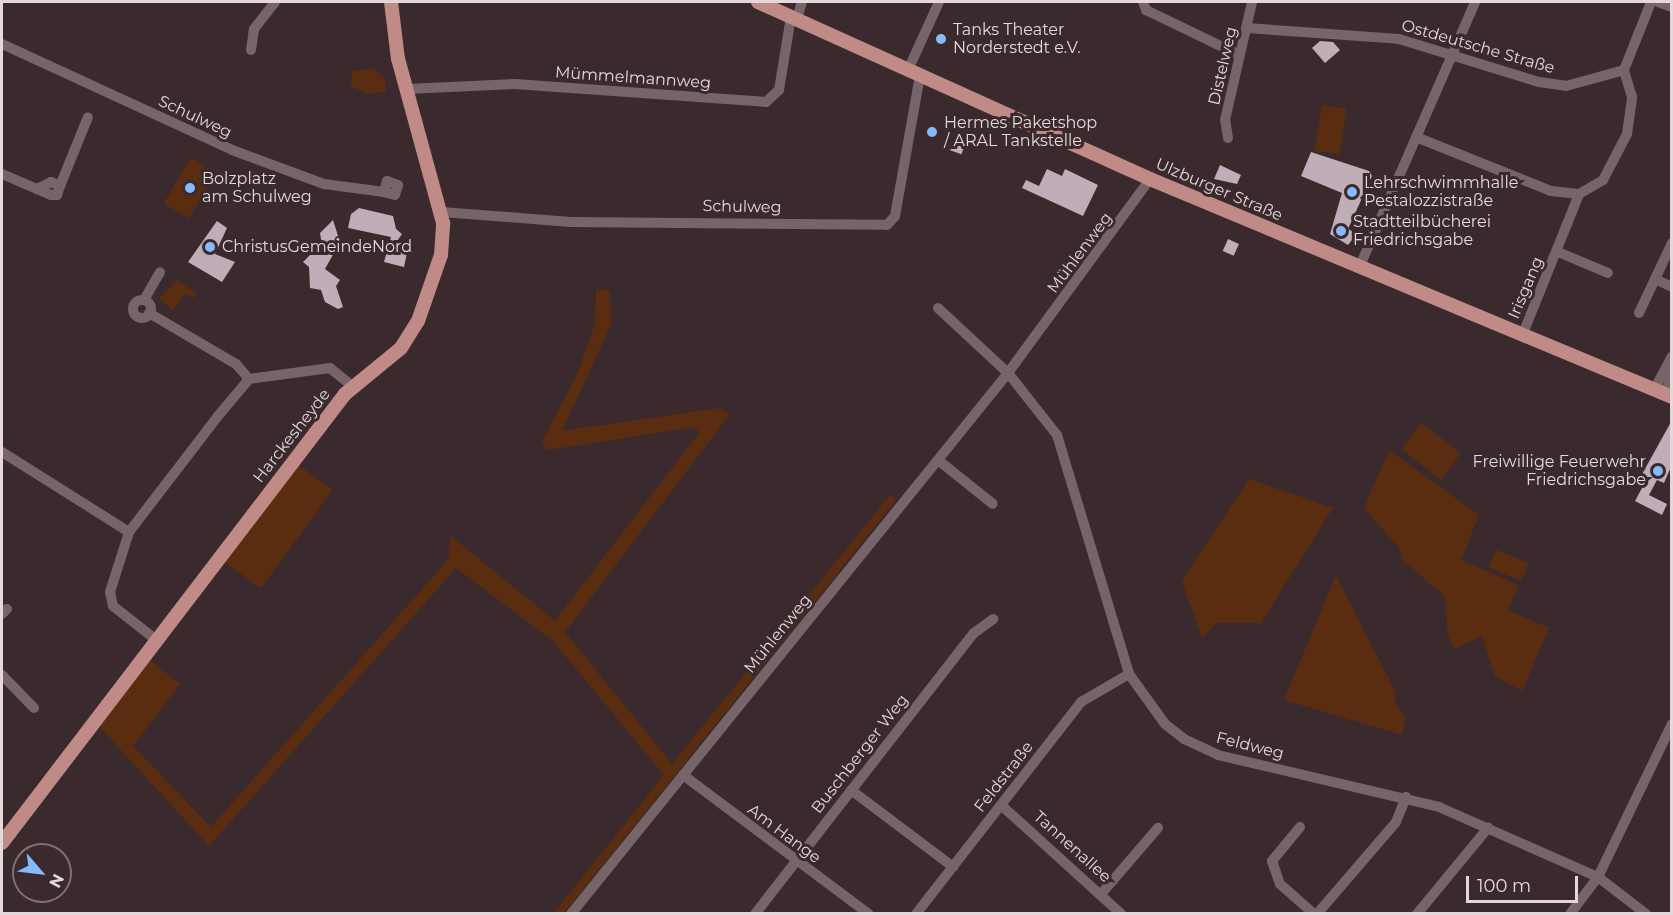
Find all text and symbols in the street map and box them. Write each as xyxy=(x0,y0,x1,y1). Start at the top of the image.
street label: Ostdeutsche Straße xyxy=(1399,16,1557,78)
place label: Tanks Theater Norderstedt e.V. xyxy=(953,20,1081,58)
street label: Distelweg xyxy=(1205,25,1241,107)
marker: Tanks Theater Norderstedt e.V. xyxy=(934,32,948,46)
street label: Mümmelmannweg xyxy=(554,63,712,93)
street label: Schulweg xyxy=(155,92,235,142)
place label: Hermes Paketshop / ARAL Tankstelle xyxy=(944,113,1097,151)
marker: Hermes Paketshop / ARAL Tankstelle xyxy=(925,125,939,139)
street label: Ulzburger Straße xyxy=(1153,155,1285,225)
place label: Bolzplatz am Schulweg xyxy=(202,169,312,207)
place label: Lehrschwimmhalle Pestalozzistraße xyxy=(1364,173,1518,211)
marker: Bolzplatz am Schulweg xyxy=(183,181,197,195)
marker: Lehrschwimmhalle Pestalozzistraße xyxy=(1345,185,1359,199)
street label: Schulweg xyxy=(702,197,782,217)
street label: Mühlenweg xyxy=(1043,209,1117,297)
place label: Stadtteilbücherei Friedrichsgabe xyxy=(1353,212,1491,250)
marker: Stadtteilbücherei Friedrichsgabe xyxy=(1334,224,1348,238)
place label: ChristusGemeindeNord xyxy=(222,237,412,257)
marker: ChristusGemeindeNord xyxy=(203,240,217,254)
street label: Irisgang xyxy=(1504,254,1548,322)
street label: Harckesheyde xyxy=(249,385,335,487)
place label: Freiwillige Feuerwehr Friedrichsgabe xyxy=(1472,452,1646,490)
marker: Freiwillige Feuerwehr Friedrichsgabe xyxy=(1651,464,1665,478)
street label: Mühlenweg xyxy=(740,591,816,677)
street label: Buschberger Weg xyxy=(808,691,912,817)
street label: Feldweg xyxy=(1214,728,1286,764)
street label: Feldstraße xyxy=(970,738,1038,816)
street label: Am Hange xyxy=(744,800,824,868)
street label: Tannenallee xyxy=(1029,807,1115,887)
north arrow xyxy=(12,843,72,903)
scale bar xyxy=(1469,864,1582,902)
text: N xyxy=(45,871,68,891)
text: 100 m xyxy=(1477,875,1531,897)

